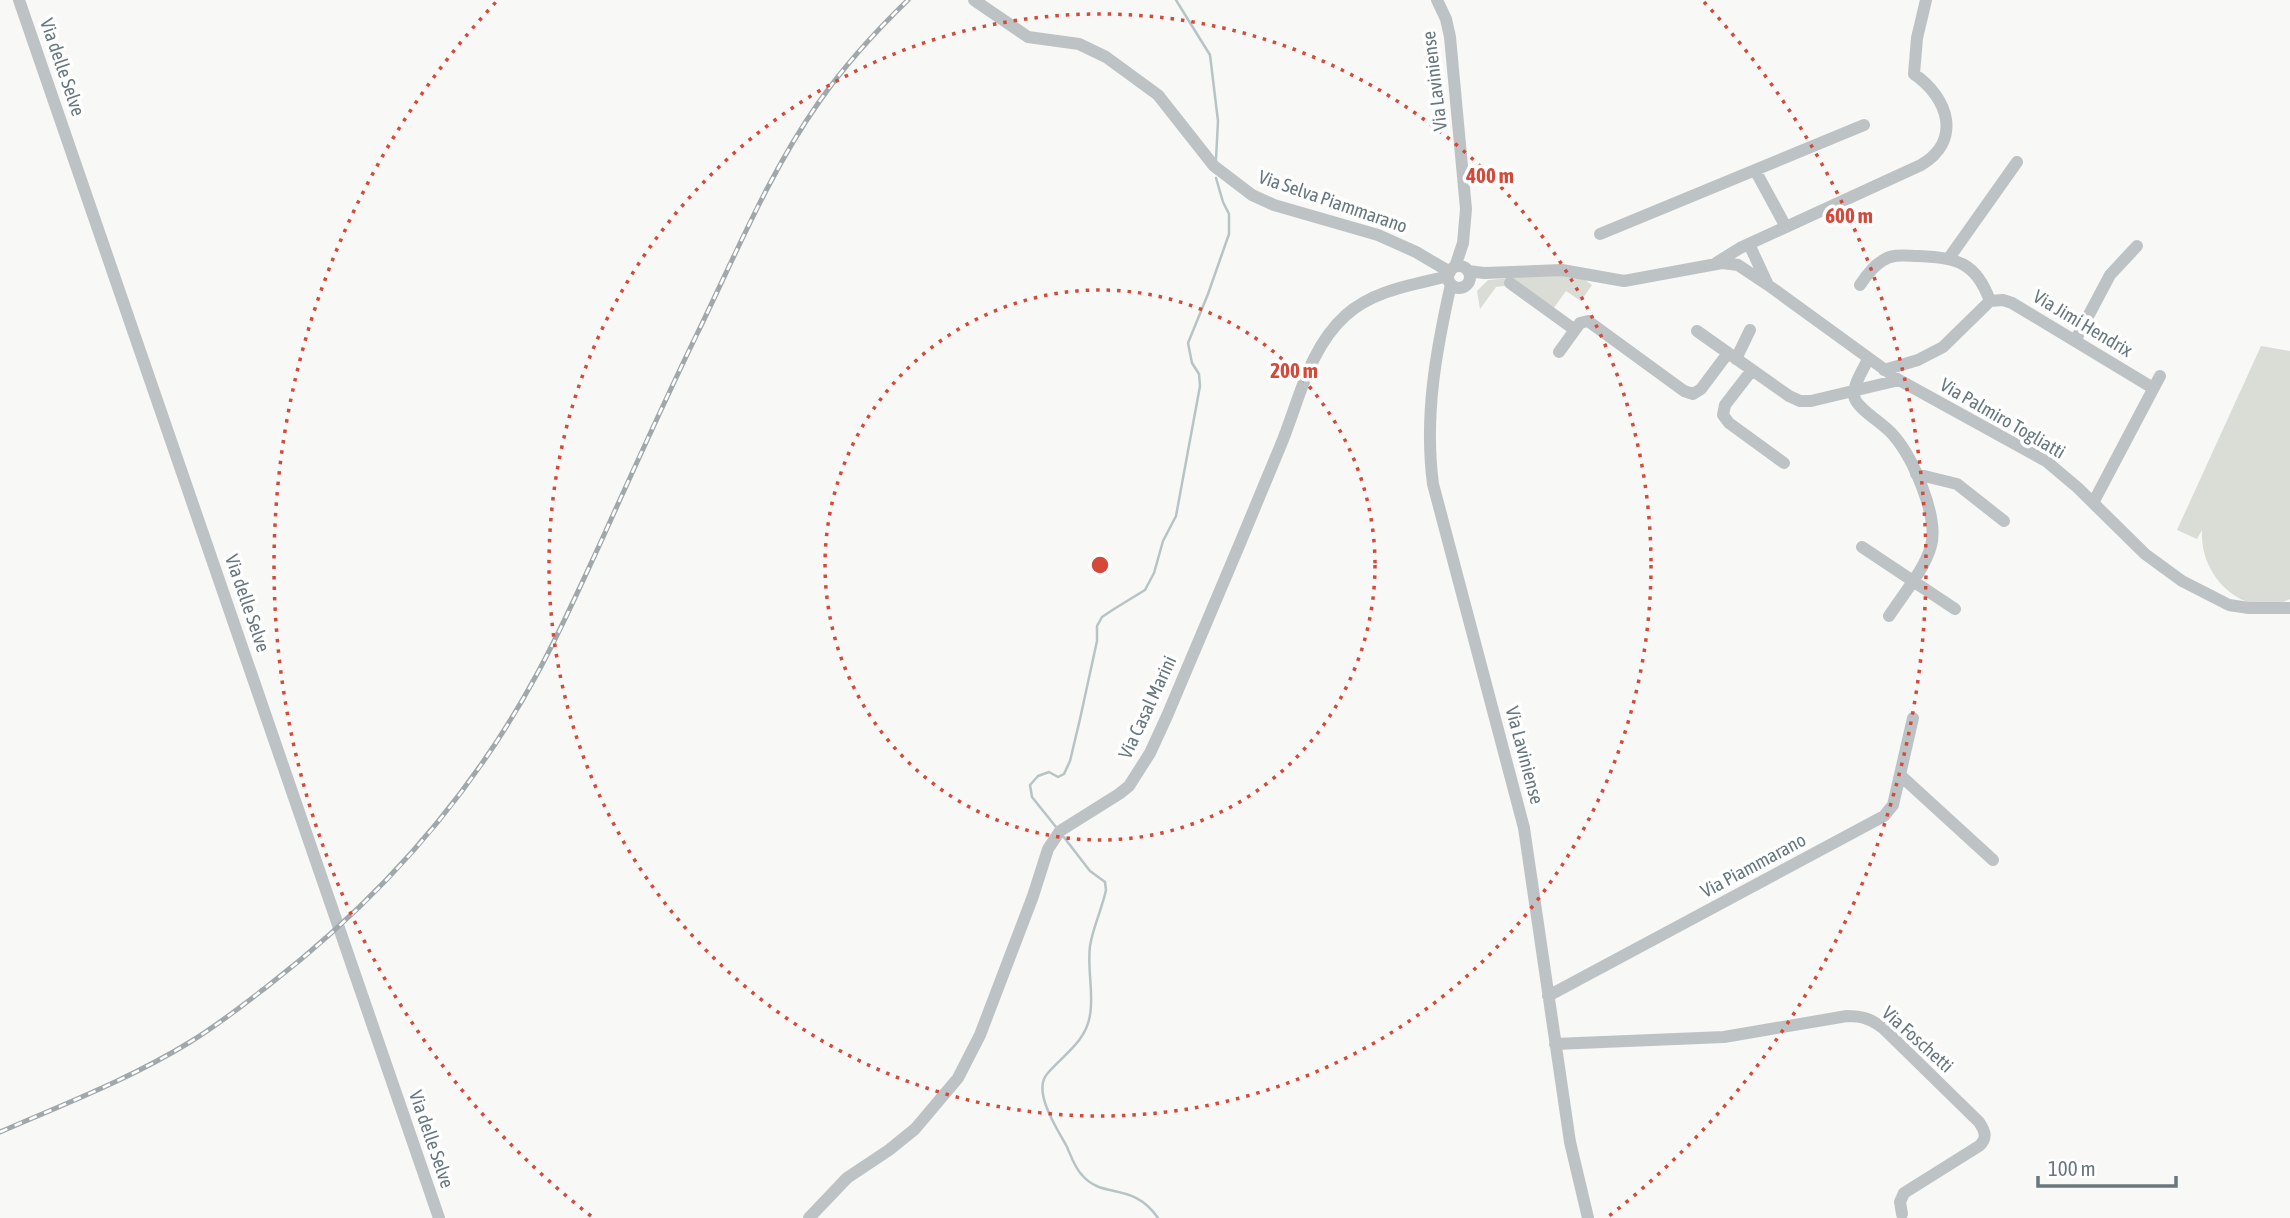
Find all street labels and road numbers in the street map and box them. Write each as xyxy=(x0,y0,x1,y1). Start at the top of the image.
street label: Via delle Selve xyxy=(36,15,90,119)
street label: Via Laviniense xyxy=(1417,30,1451,132)
street label: Via Selva Piammarano xyxy=(1256,165,1410,237)
street label: Via Jimi Hendrix xyxy=(2029,285,2137,361)
street label: Via Palmiro Togliatti xyxy=(1936,373,2070,463)
street label: Via delle Selve xyxy=(221,551,275,655)
street label: Via Casal Marini xyxy=(1114,652,1180,762)
street label: Via Laviniense xyxy=(1501,704,1549,806)
street label: Via Piammarano xyxy=(1697,828,1809,902)
street label: Via Foschetti xyxy=(1878,1001,1958,1077)
street label: Via delle Selve xyxy=(405,1087,459,1191)

